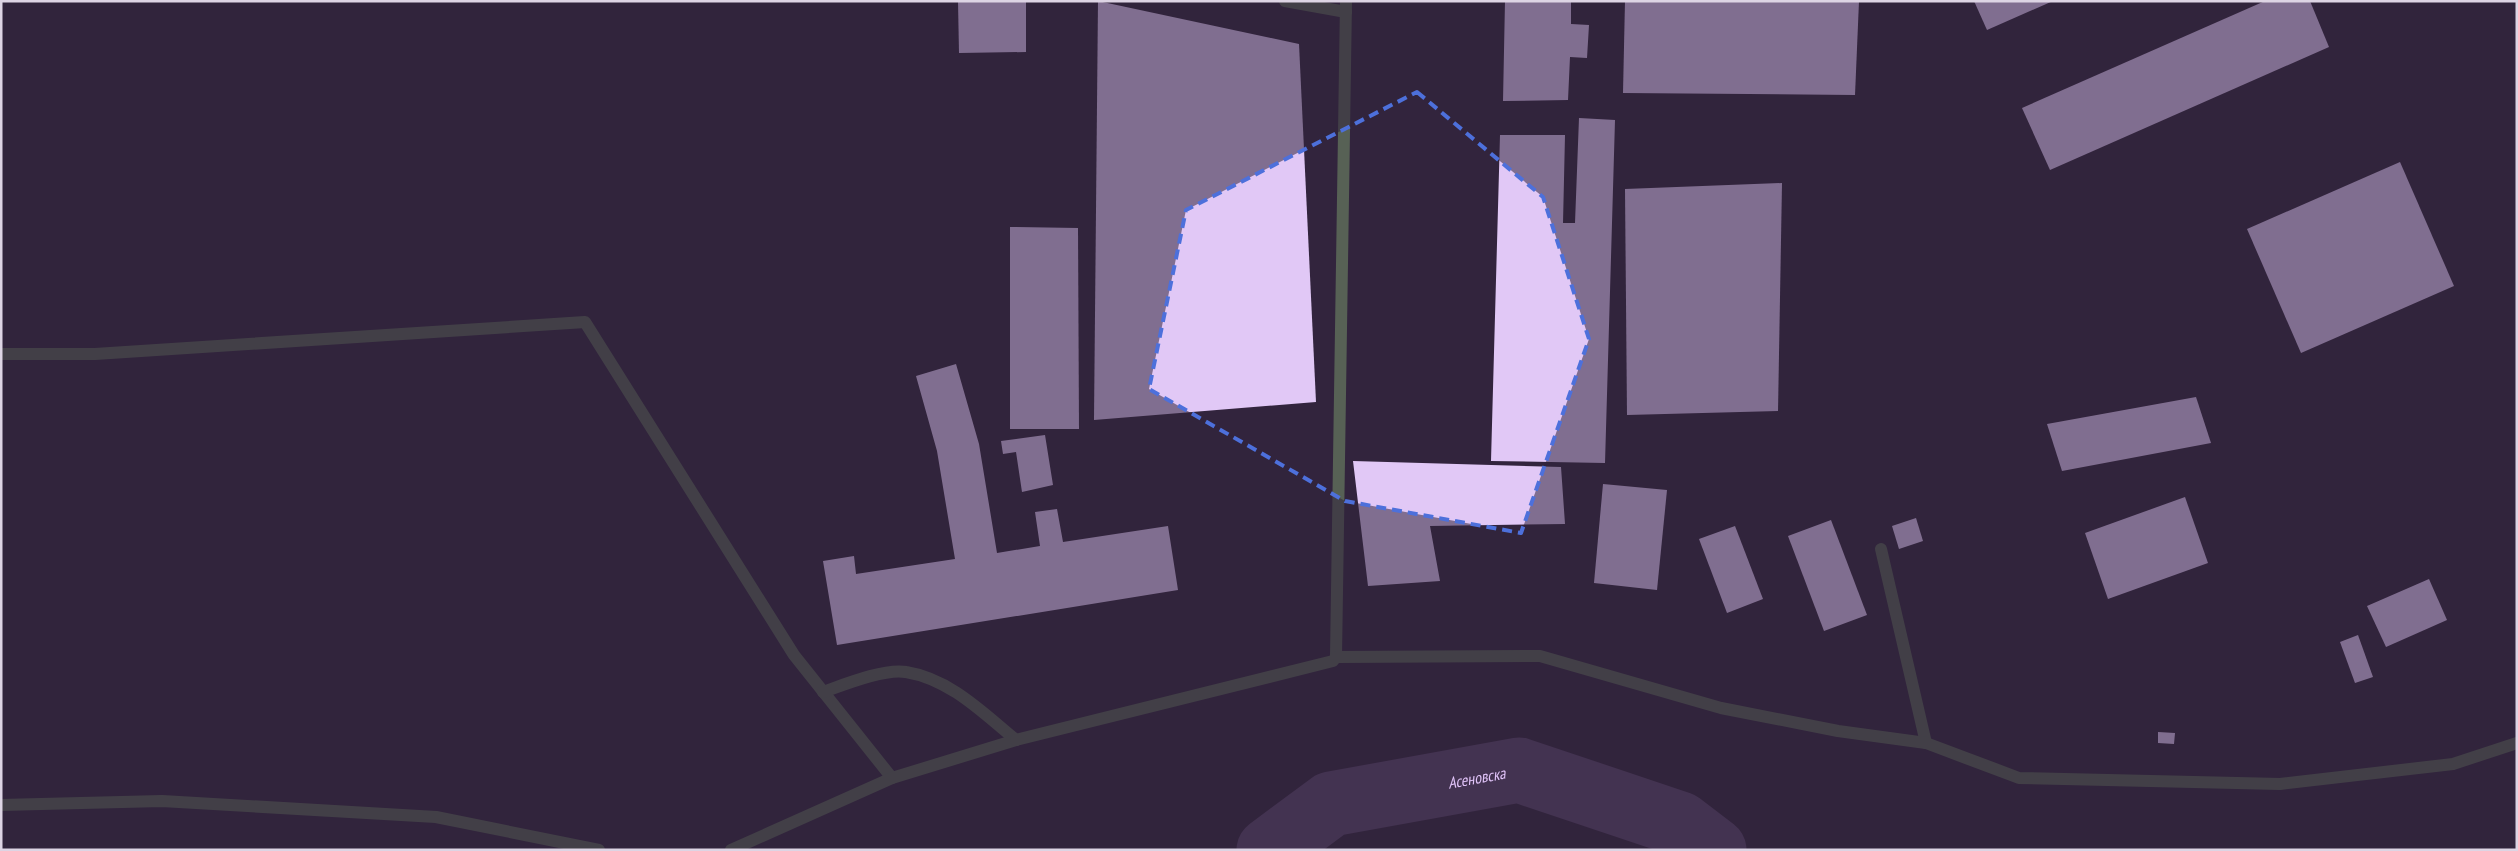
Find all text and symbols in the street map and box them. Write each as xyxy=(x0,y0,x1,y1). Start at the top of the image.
water label: Асеновска xyxy=(1446,762,1508,793)

